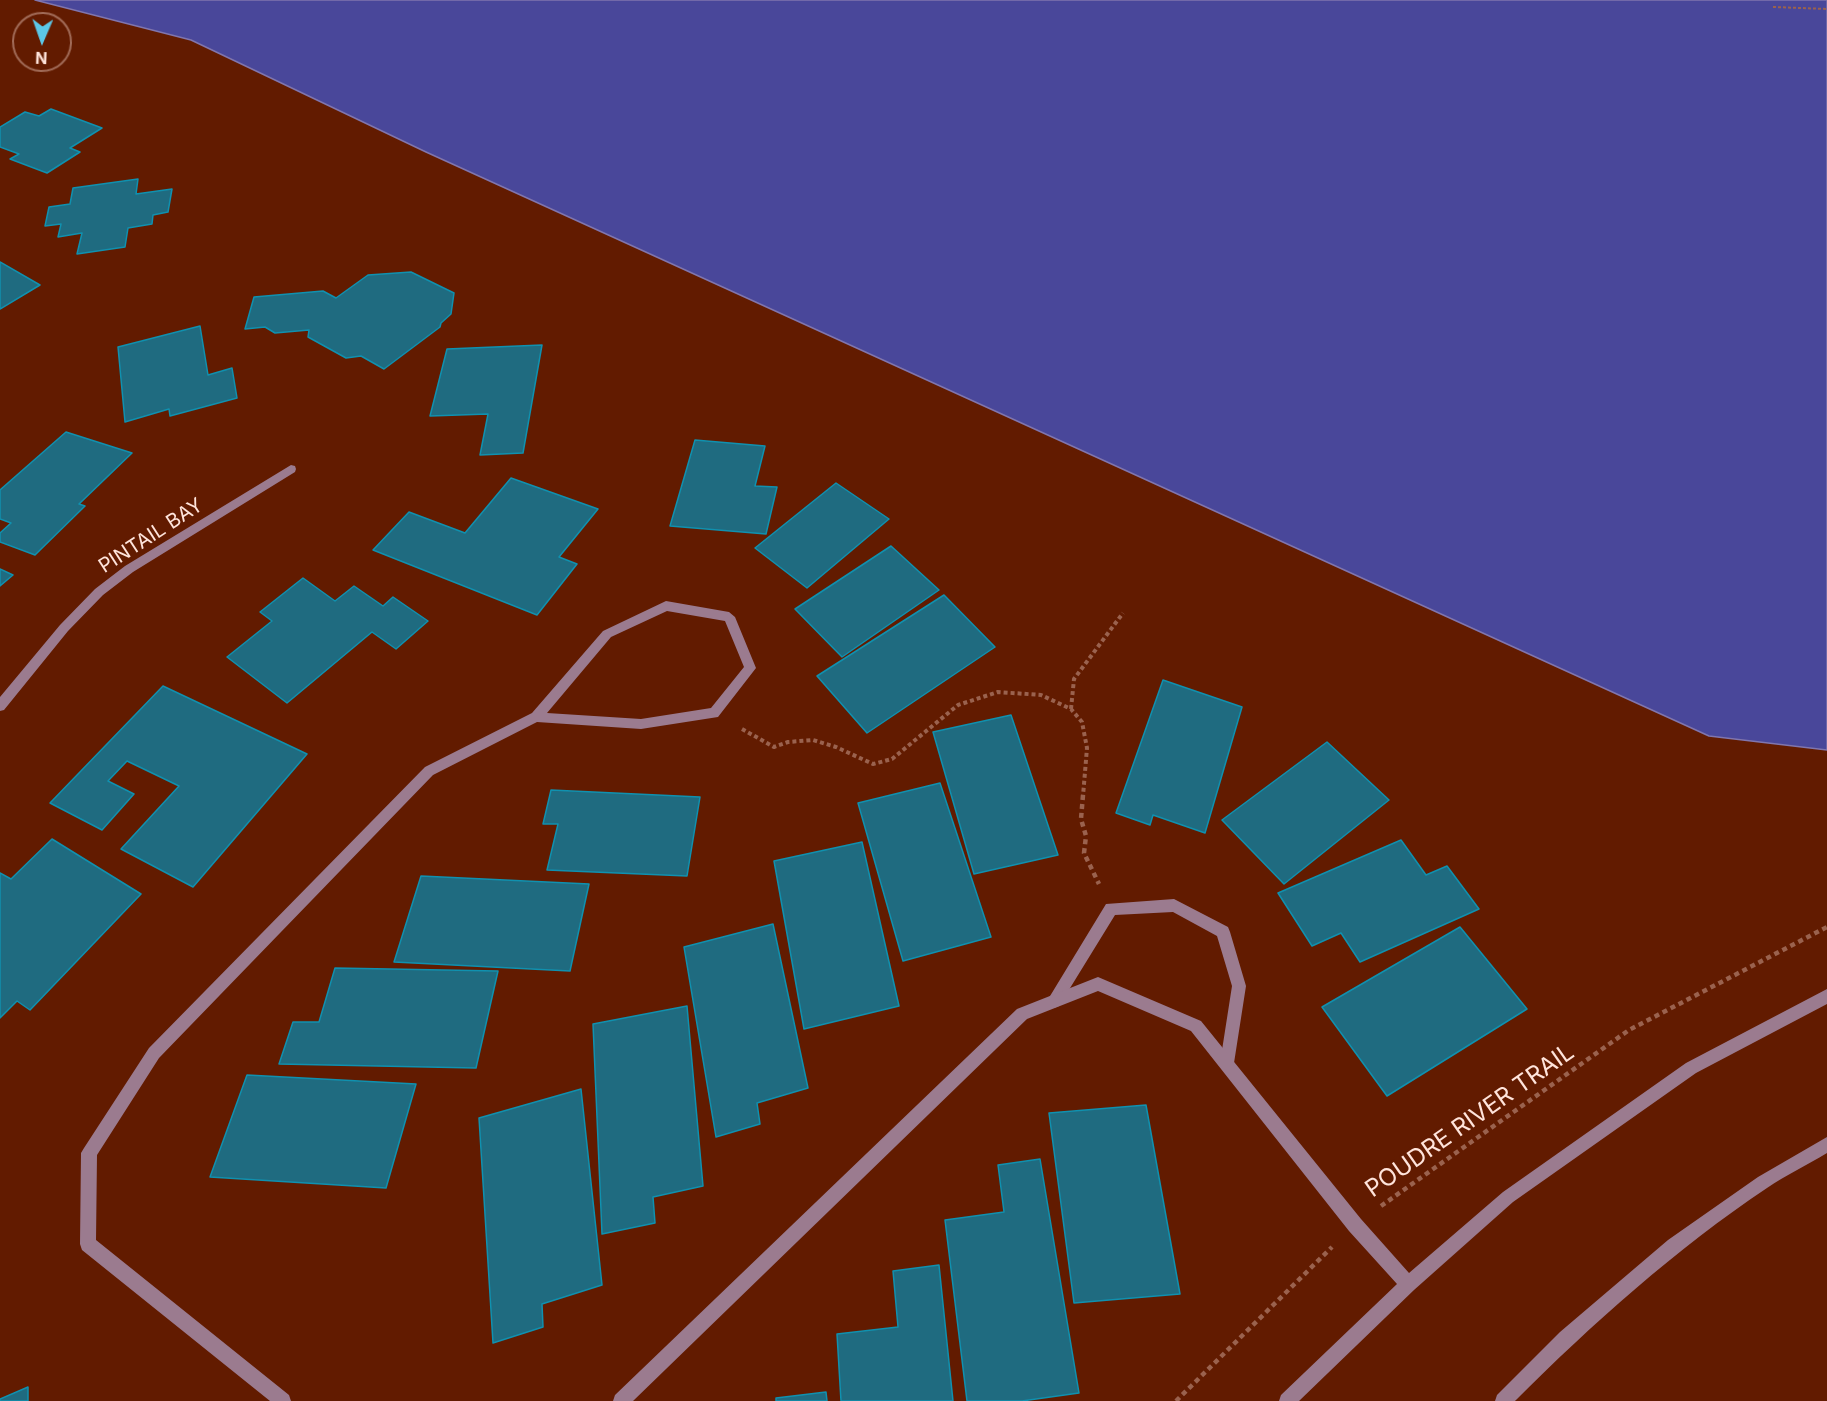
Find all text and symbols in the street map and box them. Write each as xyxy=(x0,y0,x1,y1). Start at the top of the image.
north arrow xyxy=(12,12,72,72)
text: N xyxy=(35,48,48,68)
street label: PINTAIL BAY xyxy=(94,493,208,579)
street label: POUDRE RIVER TRAIL xyxy=(1360,1038,1580,1204)

